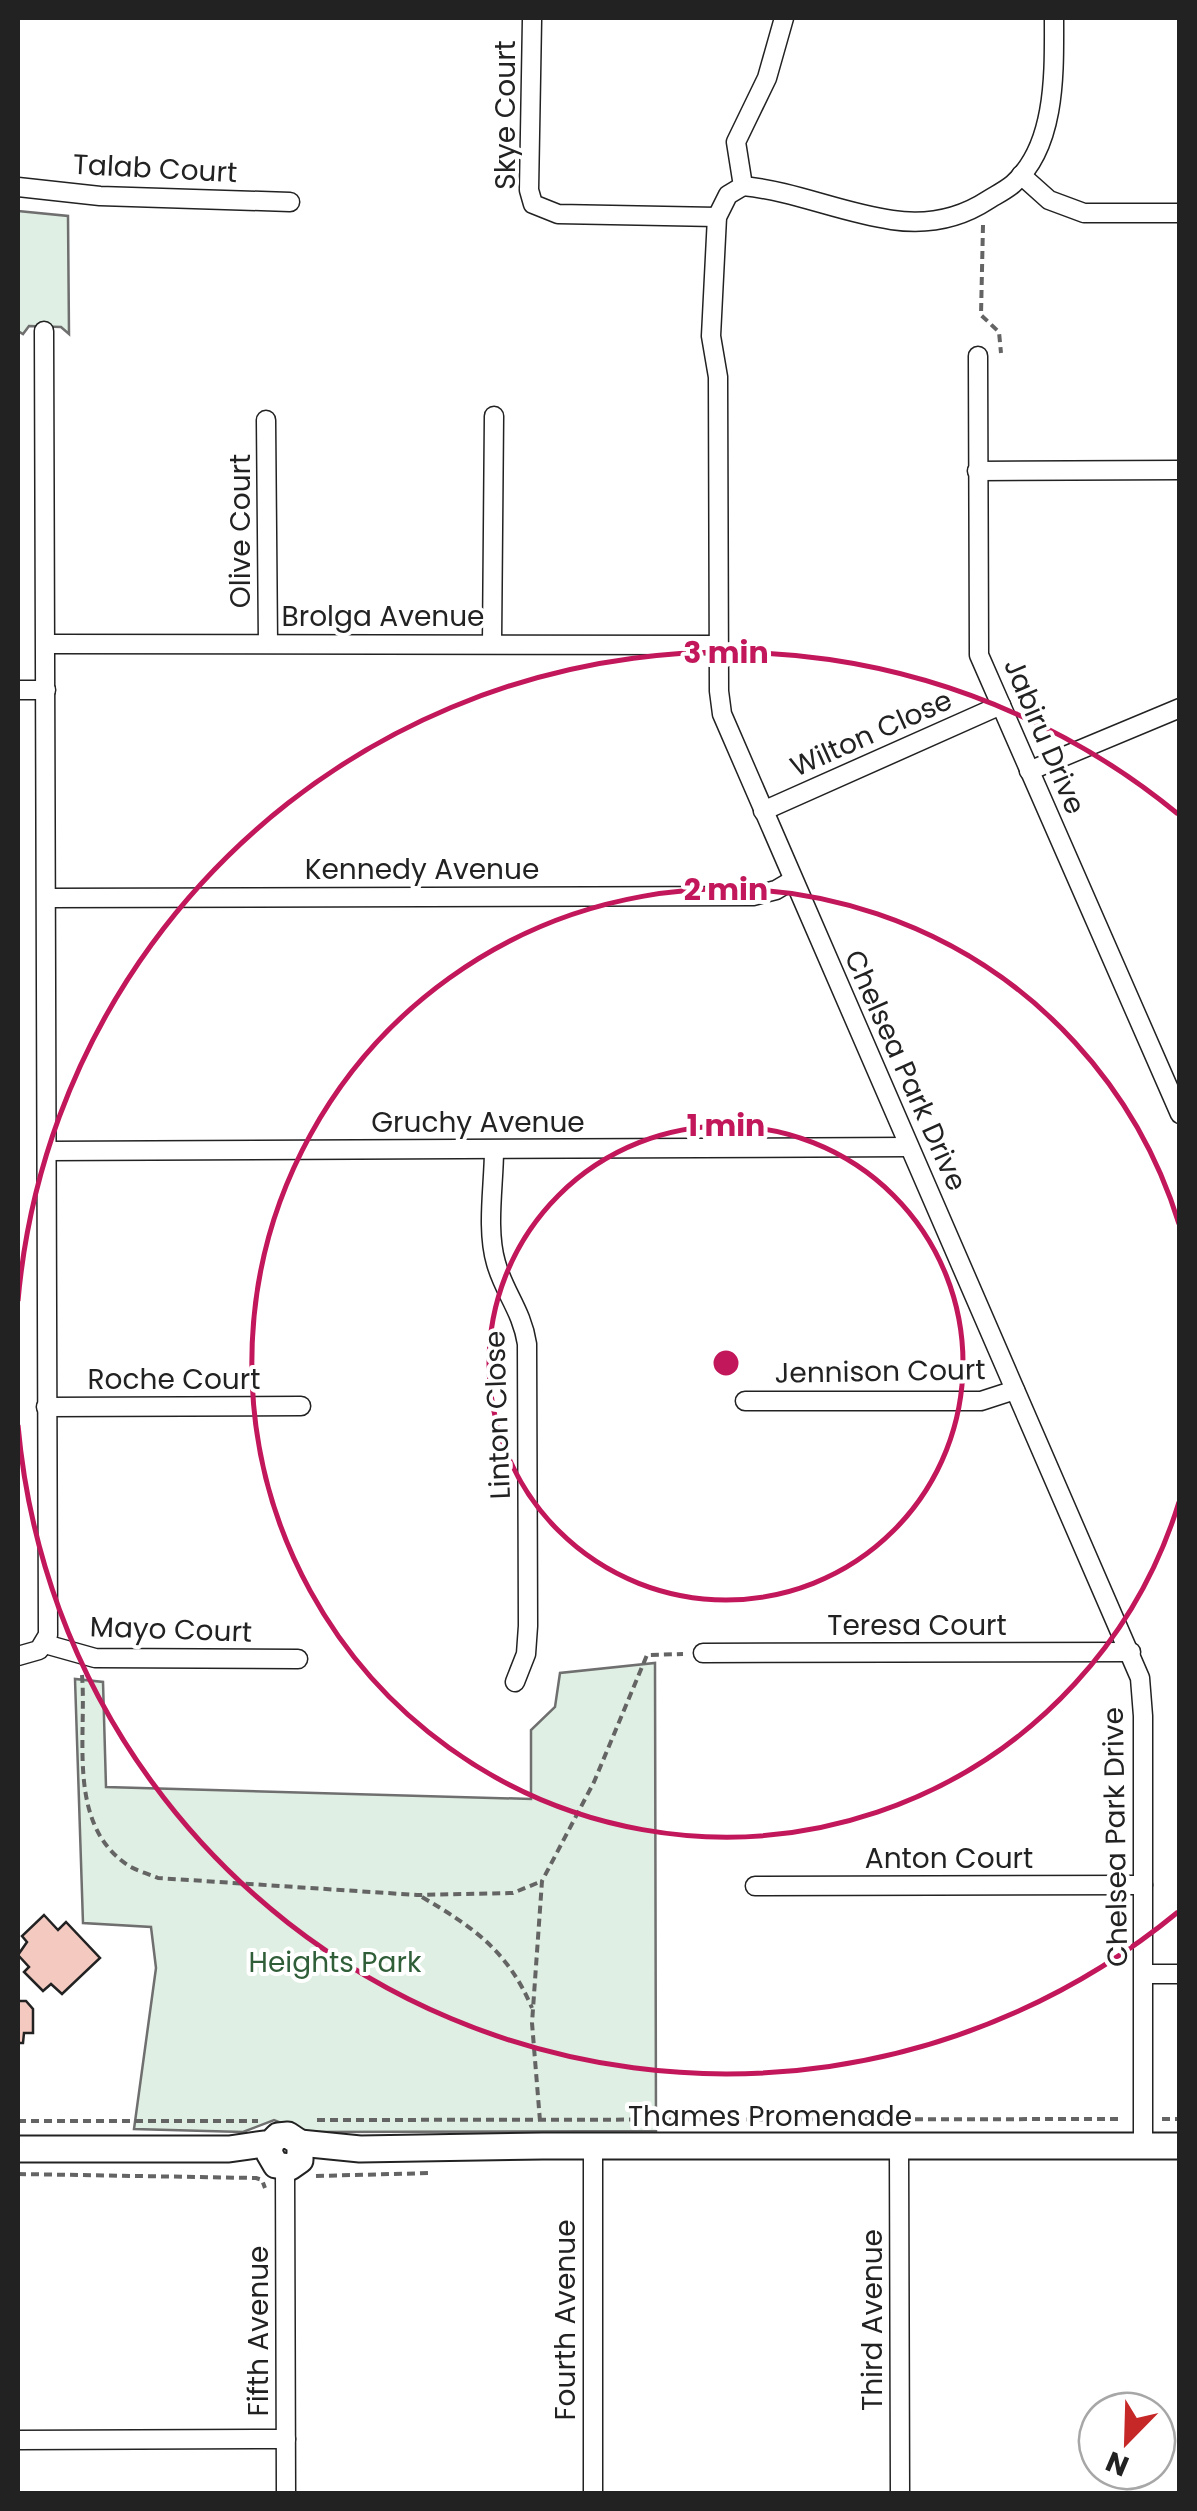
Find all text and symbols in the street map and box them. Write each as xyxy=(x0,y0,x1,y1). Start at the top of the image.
street label: Skye Court xyxy=(486,40,525,190)
street label: Talab Court xyxy=(72,145,238,192)
street label: Olive Court xyxy=(221,454,260,608)
street label: Brolga Avenue xyxy=(282,597,484,636)
text: 3 min xyxy=(683,631,769,674)
street label: Jabiru Drive xyxy=(994,652,1095,820)
street label: Wilton Close xyxy=(784,680,958,786)
street label: Kennedy Avenue xyxy=(305,850,539,889)
text: 2 min xyxy=(684,868,768,911)
street label: Chelsea Park Drive xyxy=(835,944,976,1197)
street label: Gruchy Avenue xyxy=(371,1103,585,1142)
text: 1 min xyxy=(687,1104,765,1147)
street label: Linton Close xyxy=(475,1330,520,1500)
centre of rings xyxy=(708,1345,744,1381)
street label: Jennison Court xyxy=(774,1350,986,1393)
street label: Roche Court xyxy=(88,1360,260,1399)
street label: Teresa Court xyxy=(827,1606,1007,1645)
street label: Mayo Court xyxy=(89,1607,253,1652)
street label: Chelsea Park Drive xyxy=(1094,1707,1137,1967)
street label: Anton Court xyxy=(865,1839,1033,1878)
park label: Heights Park xyxy=(249,1943,422,1982)
street label: Thames Promenade xyxy=(628,2097,912,2136)
street label: Fourth Avenue xyxy=(546,2219,585,2421)
street label: Third Avenue xyxy=(853,2229,892,2411)
street label: Fifth Avenue xyxy=(239,2246,278,2416)
north arrow xyxy=(1077,2391,1177,2491)
text: N xyxy=(1100,2441,1135,2486)

